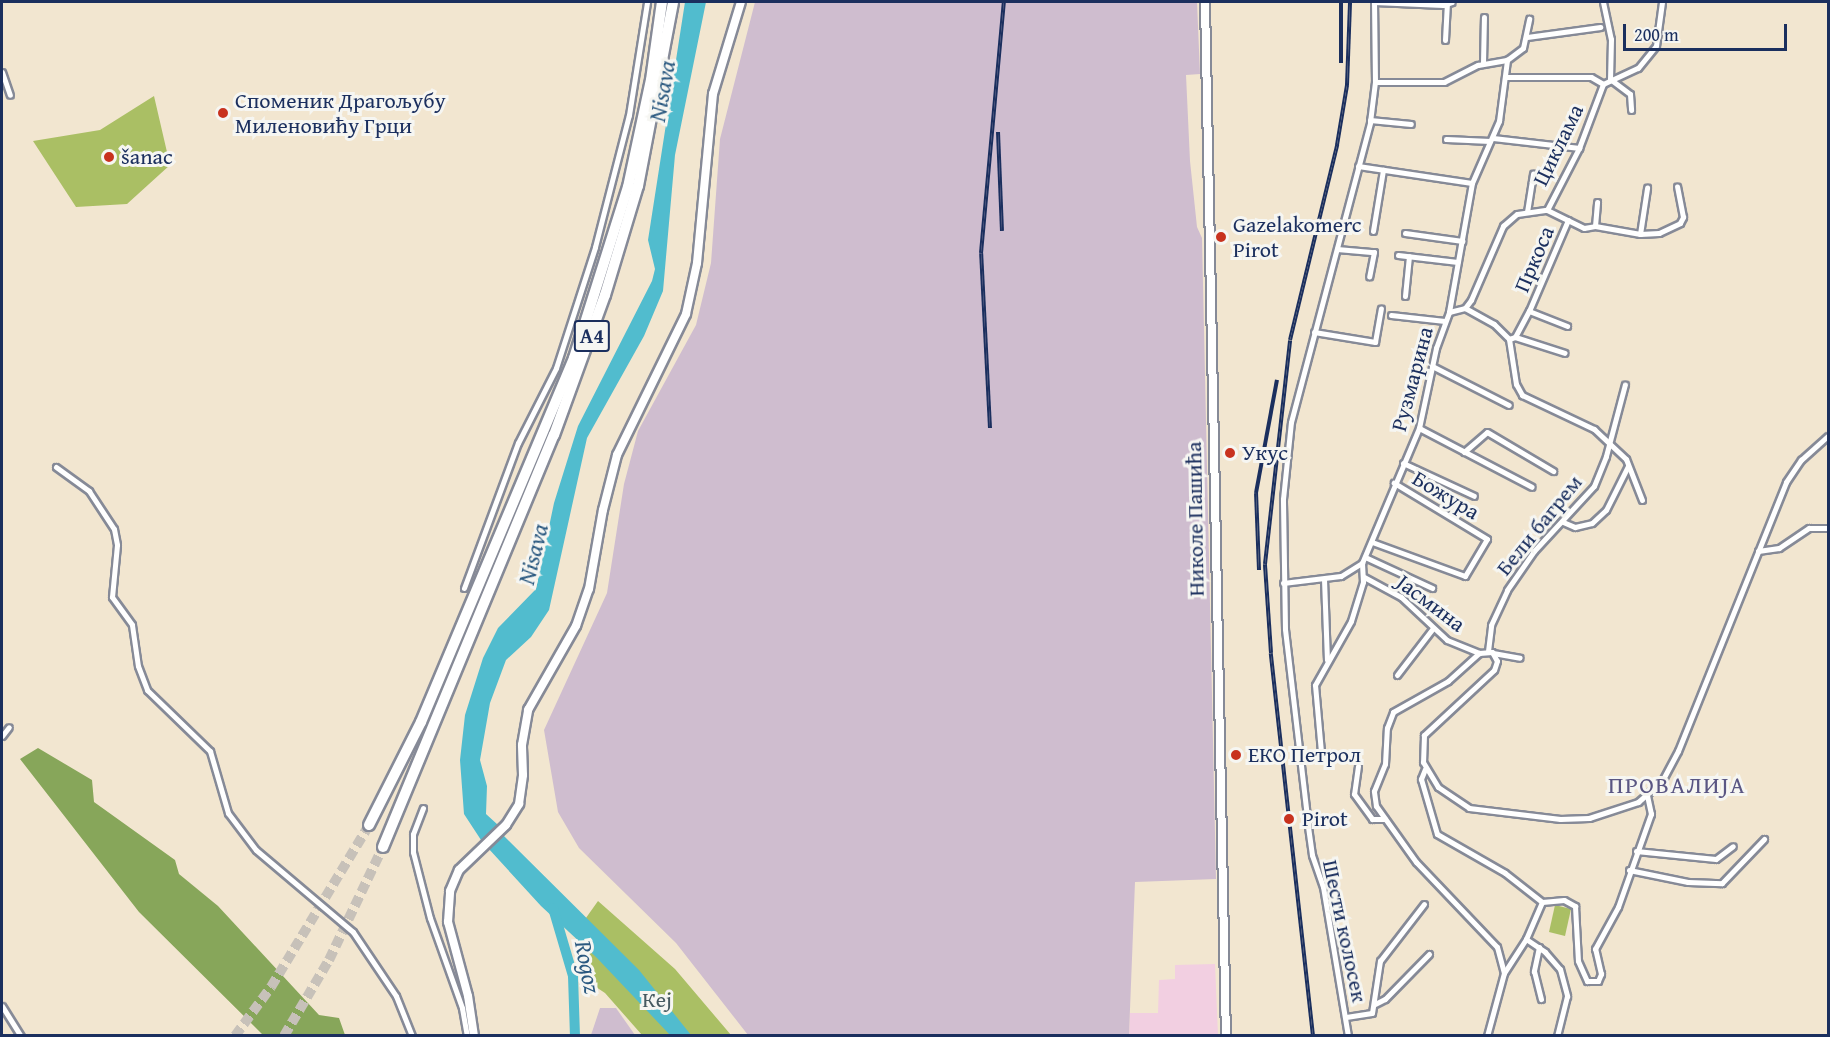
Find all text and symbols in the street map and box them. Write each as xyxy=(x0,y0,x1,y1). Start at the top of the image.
scale bar xyxy=(1626,12,1790,50)
text: 200 m xyxy=(1634,21,1679,48)
water label: Nisava xyxy=(642,58,682,124)
place label: Споменик Драгољубу Миленовићу Грци xyxy=(235,87,446,138)
street label: Циклама xyxy=(1527,100,1589,190)
marker: Споменик Драгољубу Миленовићу Грци xyxy=(216,106,230,120)
place label: šanac xyxy=(121,144,173,170)
marker: šanac xyxy=(102,150,116,164)
place label: Gazelakomerc Pirot xyxy=(1233,211,1362,262)
street label: Пркоса xyxy=(1508,222,1560,296)
marker: Gazelakomerc Pirot xyxy=(1214,230,1228,244)
road number: A4 xyxy=(572,318,612,354)
street label: Рузмарина xyxy=(1385,324,1439,434)
place label: Укус xyxy=(1242,440,1288,466)
street label: Николе Пашића xyxy=(1180,441,1210,597)
marker: Укус xyxy=(1223,446,1237,460)
street label: Божура xyxy=(1408,465,1484,525)
street label: Бели багрем xyxy=(1490,469,1588,581)
water label: Nisava xyxy=(512,520,554,588)
street label: Јасмина xyxy=(1391,569,1471,637)
place label: ЕКО Петрол xyxy=(1248,742,1361,768)
marker: ЕКО Петрол xyxy=(1229,748,1243,762)
district label: ПРОВАЛИЈА xyxy=(1608,771,1746,799)
place label: Pirot xyxy=(1302,806,1348,832)
marker: Pirot xyxy=(1280,810,1298,828)
street label: Шести колосек xyxy=(1317,857,1373,1005)
water label: Rogoz xyxy=(569,938,607,996)
park label: Кеј xyxy=(642,987,672,1013)

